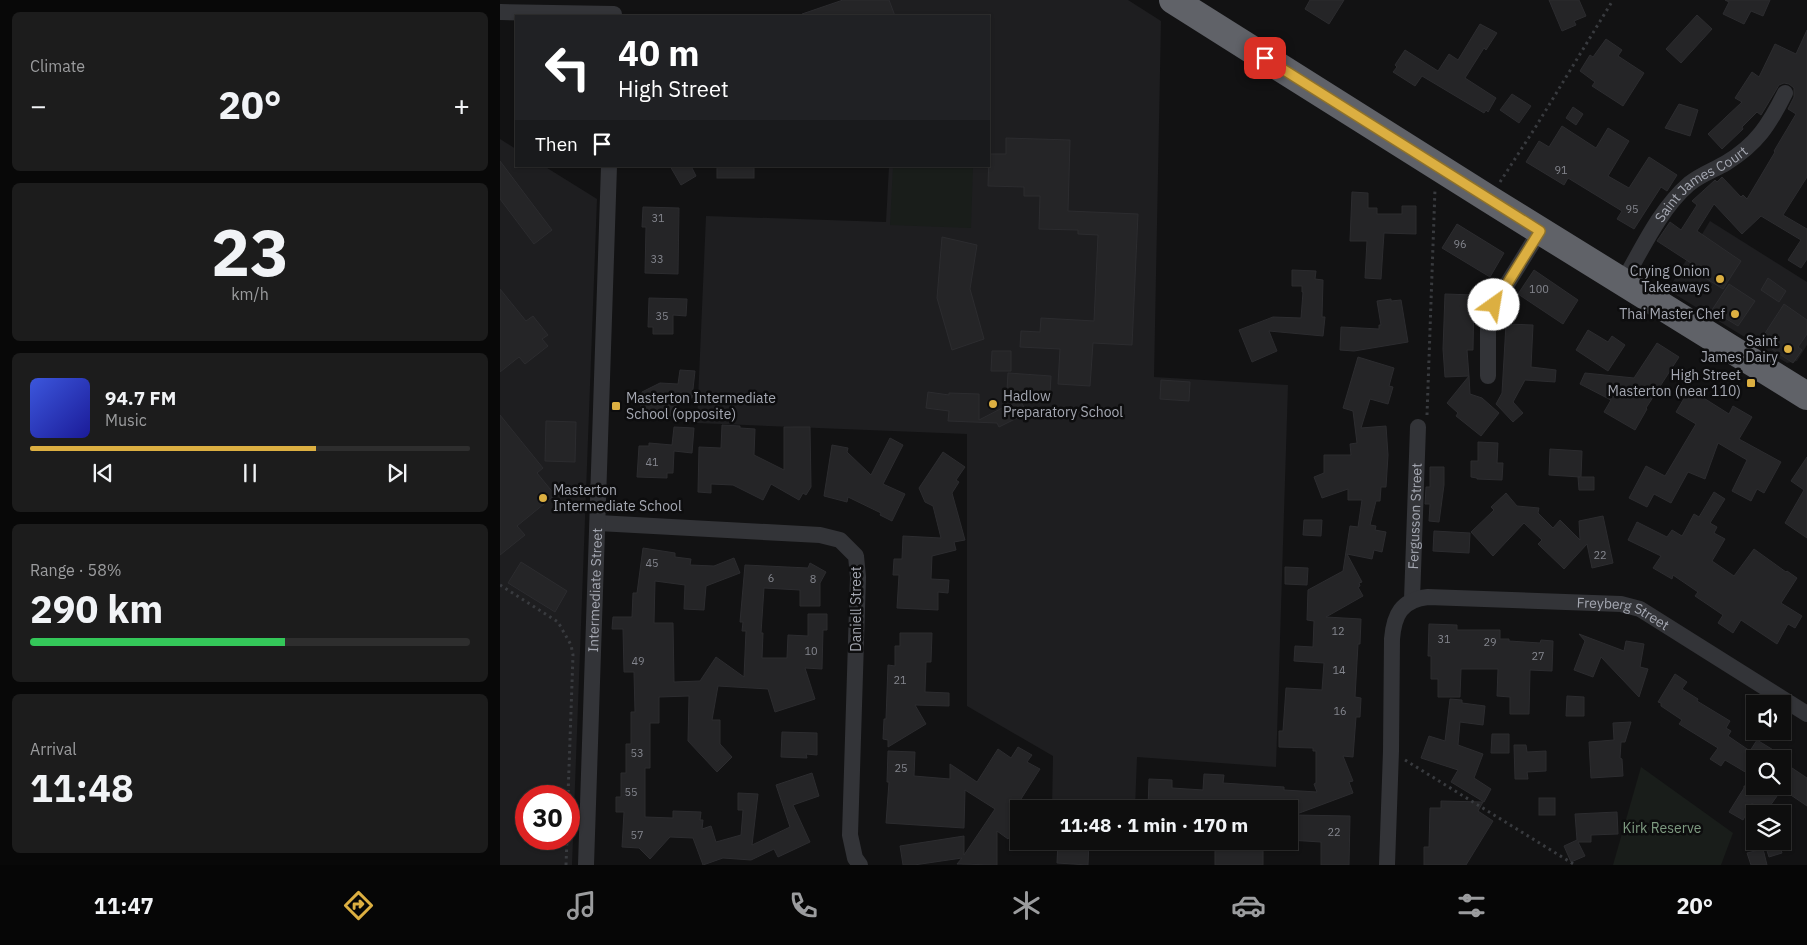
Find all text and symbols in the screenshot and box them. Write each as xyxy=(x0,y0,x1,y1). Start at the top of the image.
text: 40 m xyxy=(618,30,700,76)
icon: left xyxy=(535,35,600,100)
pin xyxy=(1244,37,1286,79)
icon: arrive xyxy=(1251,44,1279,72)
text: Climate xyxy=(30,56,85,76)
text: High Street xyxy=(618,74,729,103)
text: 20° xyxy=(218,80,282,129)
text: − xyxy=(30,87,47,124)
text: + xyxy=(453,87,470,124)
icon: arrive xyxy=(588,130,616,158)
text: Then xyxy=(535,132,578,156)
street label: Saint James Court xyxy=(1651,142,1751,226)
house number: 91 xyxy=(1554,163,1568,177)
house number: 95 xyxy=(1625,202,1639,216)
text: 23 xyxy=(211,209,289,294)
house number: 31 xyxy=(651,211,665,225)
house number: 96 xyxy=(1453,237,1467,251)
house number: 33 xyxy=(650,252,664,266)
place label: Crying Onion Takeaways xyxy=(1630,262,1710,296)
marker: Crying Onion Takeaways xyxy=(1714,273,1726,285)
position arrow xyxy=(1467,278,1519,330)
house number: 100 xyxy=(1529,282,1549,296)
text: km/h xyxy=(231,284,269,304)
place label: Thai Master Chef xyxy=(1619,305,1725,323)
marker: Thai Master Chef xyxy=(1729,308,1741,320)
house number: 35 xyxy=(655,309,669,323)
place label: Saint James Dairy xyxy=(1701,332,1778,366)
marker: Saint James Dairy xyxy=(1782,343,1794,355)
place label: High Street Masterton (near 110) xyxy=(1608,366,1741,400)
marker: High Street Masterton (near 110) xyxy=(1745,377,1757,389)
text: 94.7 FM xyxy=(105,386,176,410)
place label: Hadlow Preparatory School xyxy=(1003,387,1123,421)
place label: Masterton Intermediate School (opposite) xyxy=(626,389,776,423)
marker: Hadlow Preparatory School xyxy=(987,398,999,410)
marker: Masterton Intermediate School (opposite) xyxy=(610,400,622,412)
text: Music xyxy=(105,410,147,430)
house number: 41 xyxy=(645,455,659,469)
icon: previous xyxy=(89,459,117,487)
icon: pause xyxy=(236,459,264,487)
icon: next xyxy=(383,459,411,487)
street label: Fergusson Street xyxy=(1404,462,1426,570)
place label: Masterton Intermediate School xyxy=(553,481,682,515)
marker: Masterton Intermediate School xyxy=(537,492,549,504)
street label: Intermediate Street xyxy=(584,528,606,653)
house number: 22 xyxy=(1593,548,1607,562)
house number: 45 xyxy=(645,556,659,570)
text: Range · 58% xyxy=(30,560,122,580)
street label: Daniell Street xyxy=(847,566,865,652)
house number: 6 xyxy=(768,571,774,585)
house number: 8 xyxy=(810,572,816,586)
text: 290 km xyxy=(30,584,163,633)
street label: Freyberg Street xyxy=(1576,593,1673,634)
house number: 12 xyxy=(1331,624,1345,638)
house number: 31 xyxy=(1437,632,1451,646)
house number: 29 xyxy=(1483,635,1497,649)
house number: 10 xyxy=(804,644,818,658)
house number: 27 xyxy=(1531,649,1545,663)
house number: 49 xyxy=(631,654,645,668)
house number: 14 xyxy=(1332,663,1346,677)
house number: 21 xyxy=(893,673,907,687)
map controls xyxy=(1746,695,1791,850)
button: sound xyxy=(1746,695,1791,740)
house number: 16 xyxy=(1333,704,1347,718)
text: Arrival xyxy=(30,739,77,759)
house number: 53 xyxy=(630,746,644,760)
button: search xyxy=(1746,750,1791,795)
house number: 25 xyxy=(894,761,908,775)
text: 11:48 xyxy=(30,763,134,812)
speed limit sign: 30 xyxy=(515,785,580,850)
house number: 55 xyxy=(624,785,638,799)
button: layers xyxy=(1746,805,1791,850)
text: 11:48 · 1 min · 170 m xyxy=(1060,813,1248,837)
park label: Kirk Reserve xyxy=(1623,819,1702,837)
house number: 22 xyxy=(1327,825,1341,839)
house number: 57 xyxy=(630,828,644,842)
icon: directions xyxy=(341,888,376,923)
icon: music xyxy=(564,888,599,923)
icon: phone xyxy=(786,888,821,923)
icon: climate xyxy=(1009,888,1044,923)
icon: car xyxy=(1231,888,1266,923)
icon: filters xyxy=(1454,888,1489,923)
text: 11:47 xyxy=(94,891,154,920)
text: 20° xyxy=(1676,891,1713,920)

